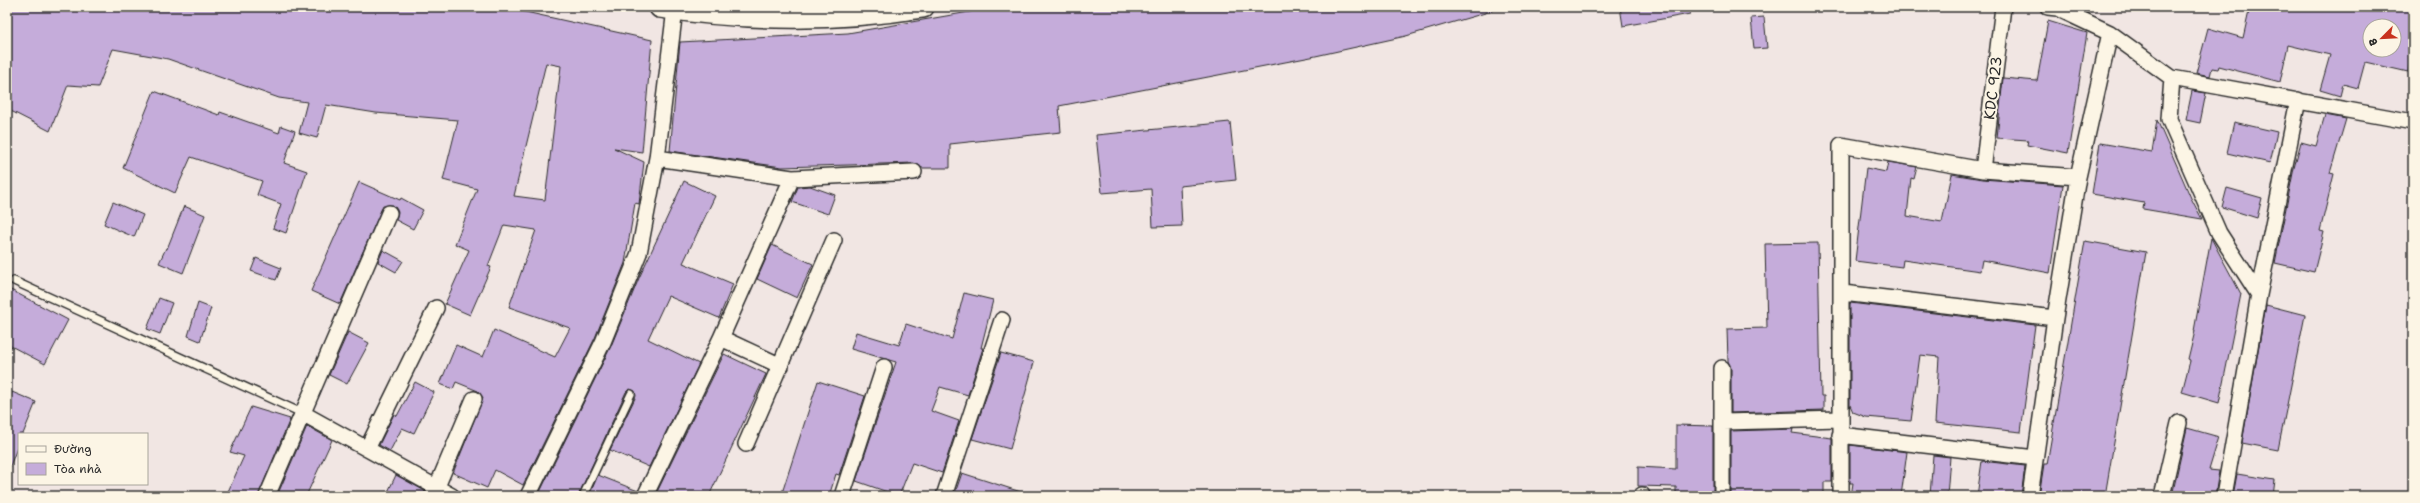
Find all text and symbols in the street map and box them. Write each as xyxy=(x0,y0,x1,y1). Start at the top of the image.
north arrow xyxy=(2362,18,2402,58)
text: B xyxy=(2365,36,2382,48)
street label: KDC 923 xyxy=(1979,55,2007,121)
legend xyxy=(18,433,148,485)
text: Đường xyxy=(54,441,92,457)
text: Tòa nhà xyxy=(54,461,102,477)

